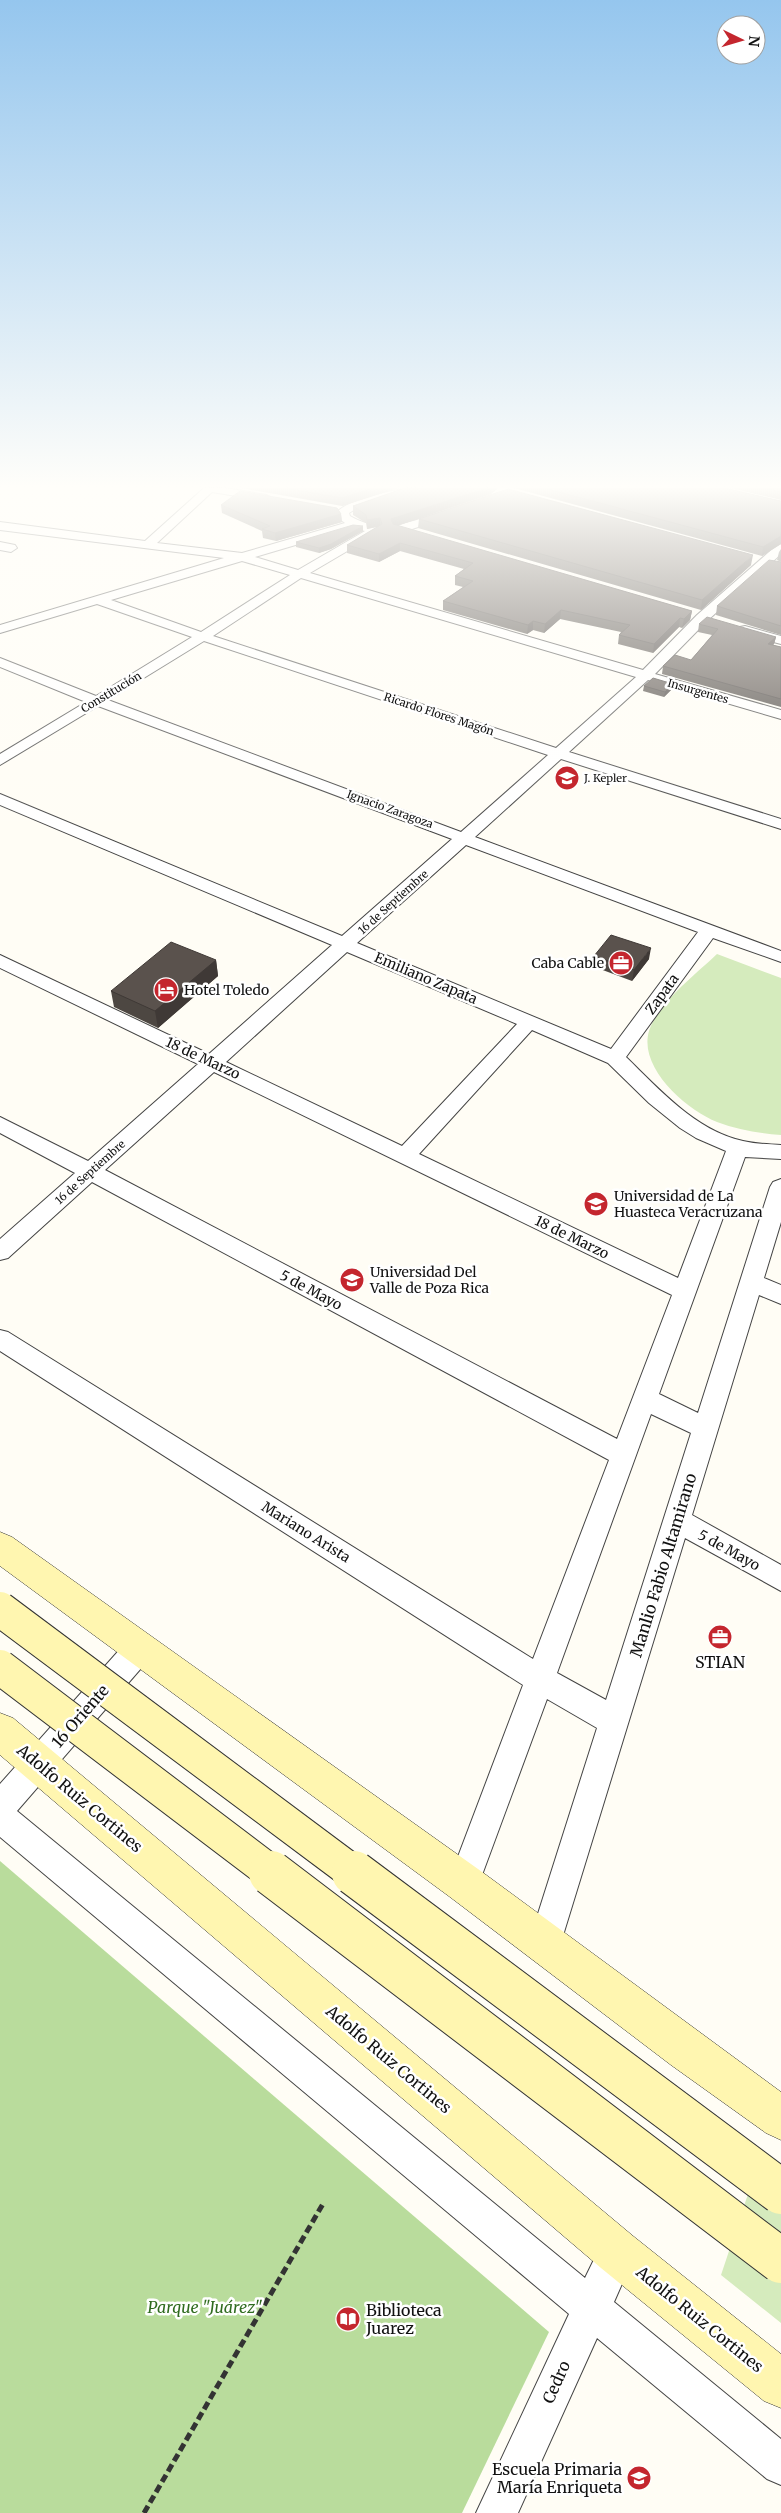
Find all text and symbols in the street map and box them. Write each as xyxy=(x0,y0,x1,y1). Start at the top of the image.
north arrow xyxy=(716,15,766,65)
text: N xyxy=(745,35,763,47)
street label: Constitución xyxy=(78,668,144,715)
street label: Insurgentes xyxy=(666,676,730,706)
street label: Ricardo Flores Magón xyxy=(382,690,496,739)
school or university icon: J. Kepler xyxy=(554,765,580,791)
place label: J. Kepler xyxy=(583,771,627,785)
street label: Ignacio Zaragoza xyxy=(345,787,435,831)
street label: 16 de Septiembre xyxy=(355,867,431,937)
street label: Emiliano Zapata xyxy=(372,948,481,1008)
office icon: Caba Cable xyxy=(608,950,634,976)
place label: Caba Cable xyxy=(531,954,604,972)
street label: Zapata xyxy=(641,970,683,1018)
hotel icon: Hotel Toledo xyxy=(153,977,179,1003)
place label: Hotel Toledo xyxy=(184,981,269,999)
street label: 18 de Marzo xyxy=(163,1033,243,1083)
street label: 16 de Septiembre xyxy=(52,1137,128,1207)
place label: Universidad de La Huasteca Veracruzana xyxy=(614,1187,763,1221)
school or university icon: Universidad de La Huasteca Veracruzana xyxy=(583,1191,609,1217)
street label: 18 de Marzo xyxy=(532,1211,612,1263)
place label: Universidad Del Valle de Poza Rica xyxy=(369,1263,489,1297)
street label: 5 de Mayo xyxy=(277,1266,345,1314)
school or university icon: Universidad Del Valle de Poza Rica xyxy=(339,1267,365,1293)
street label: Manlio Fabio Altamirano xyxy=(625,1471,701,1659)
street label: Mariano Arista xyxy=(258,1498,354,1567)
street label: 5 de Mayo xyxy=(695,1526,763,1574)
office icon: STIAN xyxy=(707,1624,733,1650)
place label: STIAN xyxy=(695,1652,746,1672)
street label: 16 Oriente xyxy=(47,1680,113,1752)
street label: Adolfo Ruiz Cortines xyxy=(12,1739,147,1856)
street label: Adolfo Ruiz Cortines xyxy=(321,2000,456,2117)
street label: Adolfo Ruiz Cortines xyxy=(632,2261,768,2377)
park label: Parque "Juárez" xyxy=(148,2297,262,2317)
place label: Biblioteca Juarez xyxy=(365,2300,442,2338)
library icon: Biblioteca Juarez xyxy=(335,2306,361,2332)
street label: Cedro xyxy=(538,2358,574,2406)
place label: Escuela Primaria María Enriqueta xyxy=(492,2459,622,2497)
school or university icon: Escuela Primaria María Enriqueta xyxy=(626,2465,652,2491)

